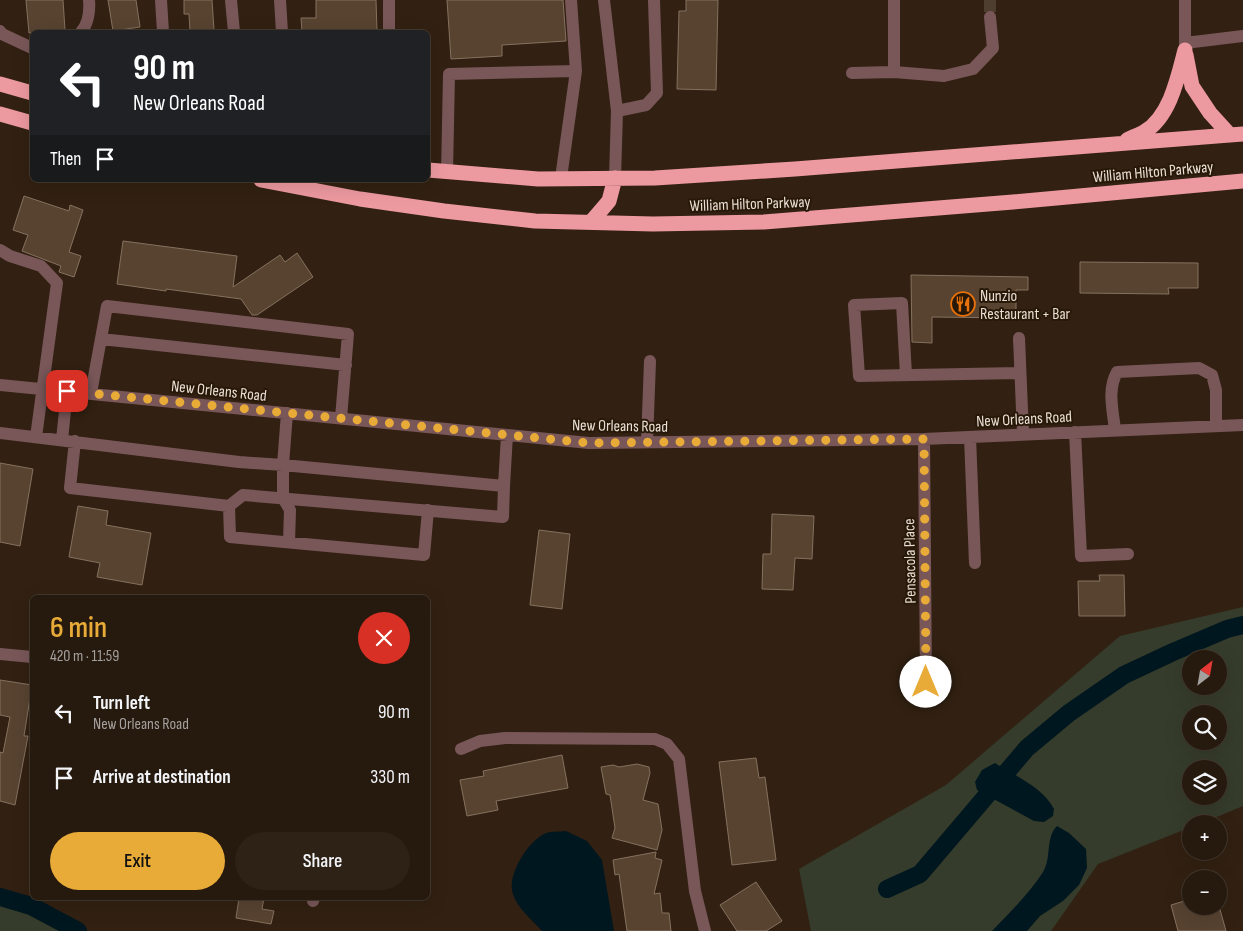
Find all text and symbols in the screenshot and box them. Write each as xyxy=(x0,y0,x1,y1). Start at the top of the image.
text: 90 m xyxy=(133,47,195,90)
icon: left xyxy=(50,50,115,115)
text: New Orleans Road xyxy=(133,90,265,117)
icon: arrive xyxy=(91,145,119,173)
text: Then xyxy=(50,148,81,171)
street label: William Hilton Parkway xyxy=(1092,158,1214,187)
street label: William Hilton Parkway xyxy=(689,193,811,216)
place label: Nunzio Restaurant + Bar xyxy=(980,287,1071,324)
restaurant icon: Nunzio Restaurant + Bar xyxy=(950,291,976,317)
pin xyxy=(46,370,88,412)
icon: arrive xyxy=(53,377,81,405)
street label: New Orleans Road xyxy=(170,377,268,406)
street label: New Orleans Road xyxy=(976,408,1072,431)
street label: New Orleans Road xyxy=(572,416,668,437)
street label: Pensacola Place xyxy=(900,518,921,604)
text: 6 min xyxy=(50,610,107,646)
button: close xyxy=(358,612,410,664)
text: 420 m · 11:59 xyxy=(50,647,119,666)
north arrow xyxy=(1182,650,1228,695)
map controls xyxy=(1182,650,1227,915)
position arrow xyxy=(899,655,951,707)
text: Turn left xyxy=(93,692,150,715)
icon: left xyxy=(50,699,78,727)
text: 90 m xyxy=(378,701,410,724)
button: search xyxy=(1182,705,1227,750)
text: New Orleans Road xyxy=(93,715,189,734)
button: layers xyxy=(1182,760,1227,805)
icon: arrive xyxy=(50,764,78,792)
text: Arrive at destination xyxy=(93,766,231,789)
text: 330 m xyxy=(370,766,410,789)
button: + xyxy=(1182,815,1227,860)
button: Exit xyxy=(50,832,225,890)
button: Share xyxy=(235,832,410,890)
button: − xyxy=(1182,870,1227,915)

